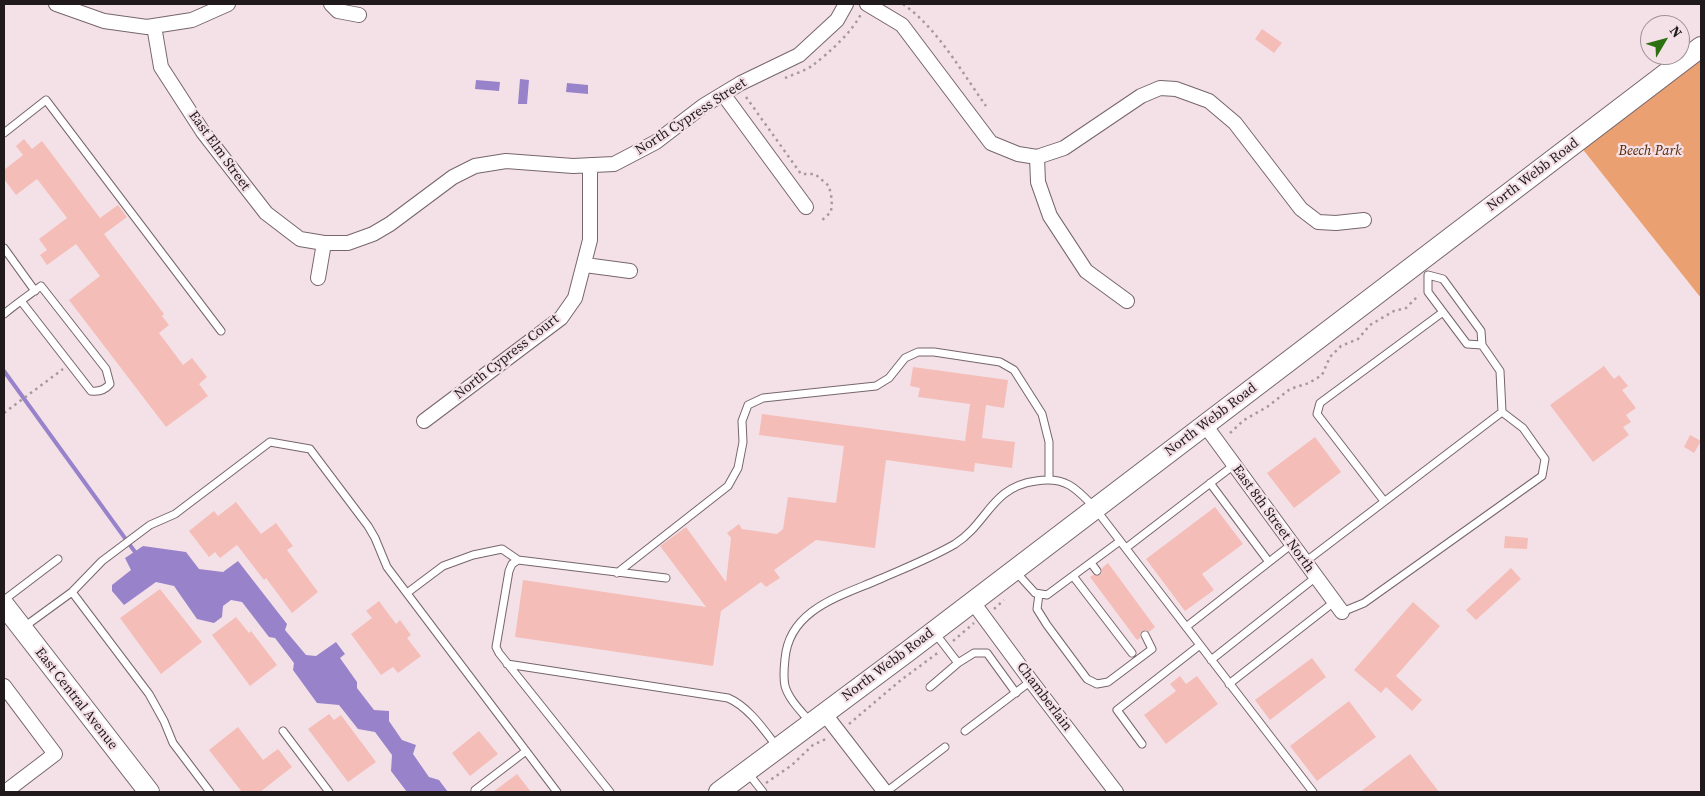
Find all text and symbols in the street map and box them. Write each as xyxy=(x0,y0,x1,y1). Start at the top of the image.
north arrow xyxy=(1640,15,1690,65)
text: N xyxy=(1665,21,1687,42)
street label: North Cypress Street xyxy=(632,75,750,159)
street label: East Elm Street xyxy=(185,108,253,194)
street label: North Webb Road xyxy=(1484,135,1582,215)
park label: Beech Park xyxy=(1619,143,1681,159)
street label: North Cypress Court xyxy=(451,311,563,403)
street label: North Webb Road xyxy=(1162,380,1260,460)
street label: East 8th Street North xyxy=(1228,462,1318,576)
street label: North Webb Road xyxy=(839,625,937,705)
street label: East Central Avenue xyxy=(31,645,121,753)
street label: Chamberlain xyxy=(1013,659,1075,735)

